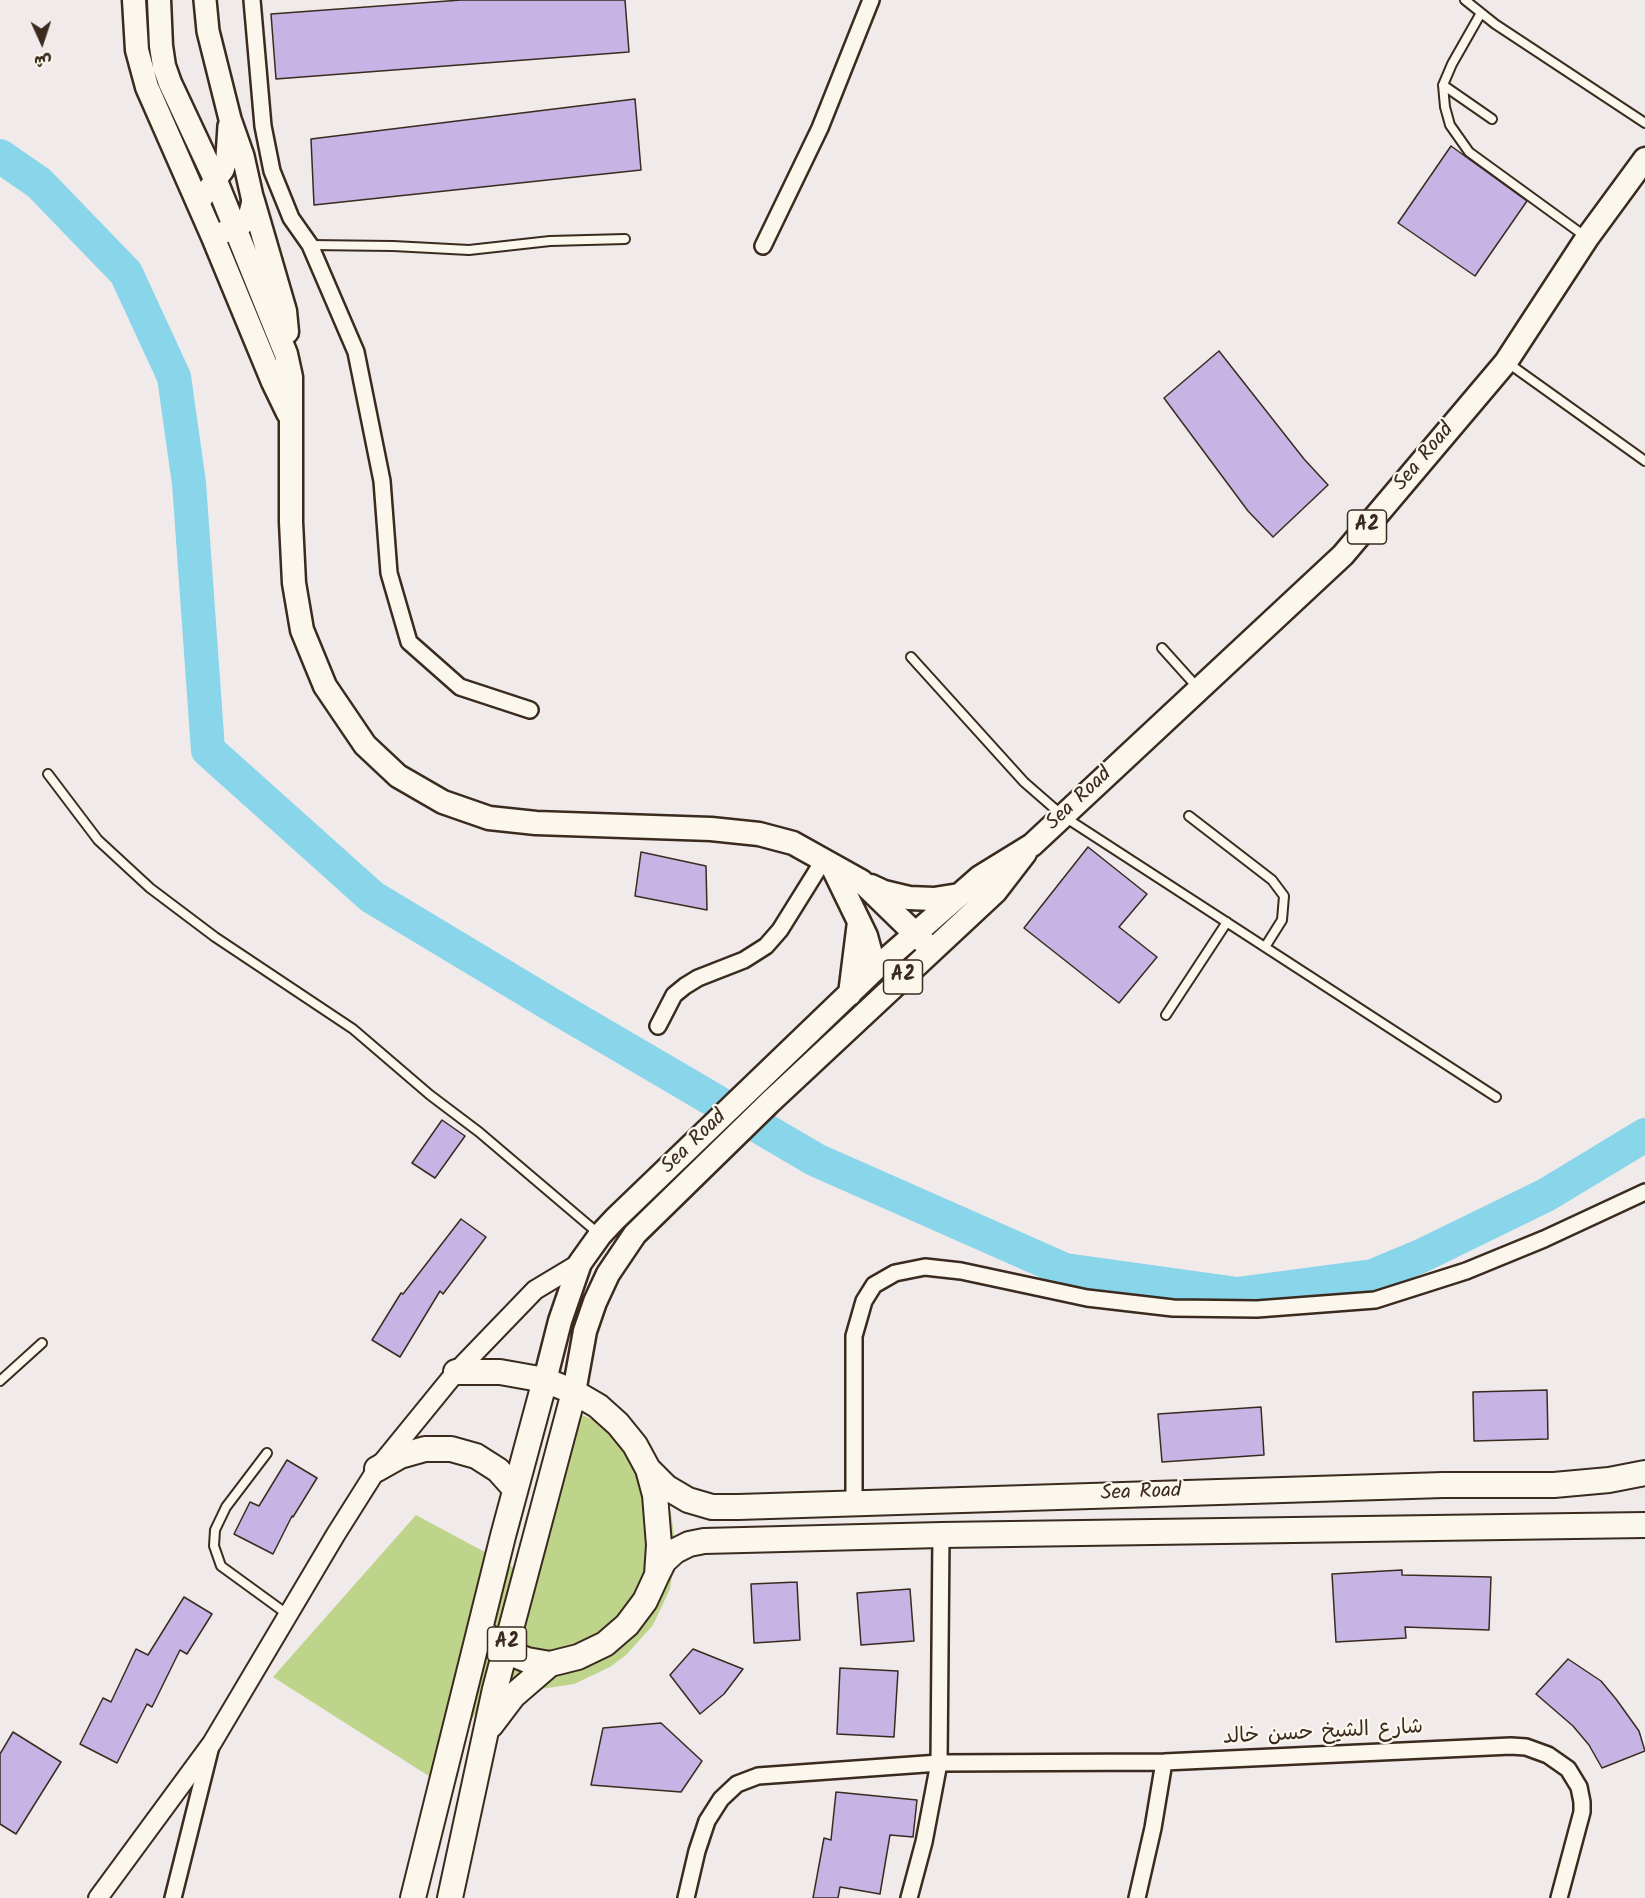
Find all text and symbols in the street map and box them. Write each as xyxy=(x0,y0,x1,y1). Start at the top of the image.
north arrow xyxy=(12,12,72,72)
text: ش xyxy=(34,48,52,73)
street label: Sea Road xyxy=(1389,419,1461,497)
road number: A2 xyxy=(1348,510,1386,544)
street label: Sea Road xyxy=(1042,763,1118,837)
road number: A2 xyxy=(884,960,922,994)
street label: Sea Road xyxy=(657,1106,733,1180)
street label: Sea Road xyxy=(1100,1480,1182,1508)
road number: A2 xyxy=(488,1627,526,1661)
street label: شارع الشيخ حسن خالد xyxy=(1222,1716,1424,1752)

